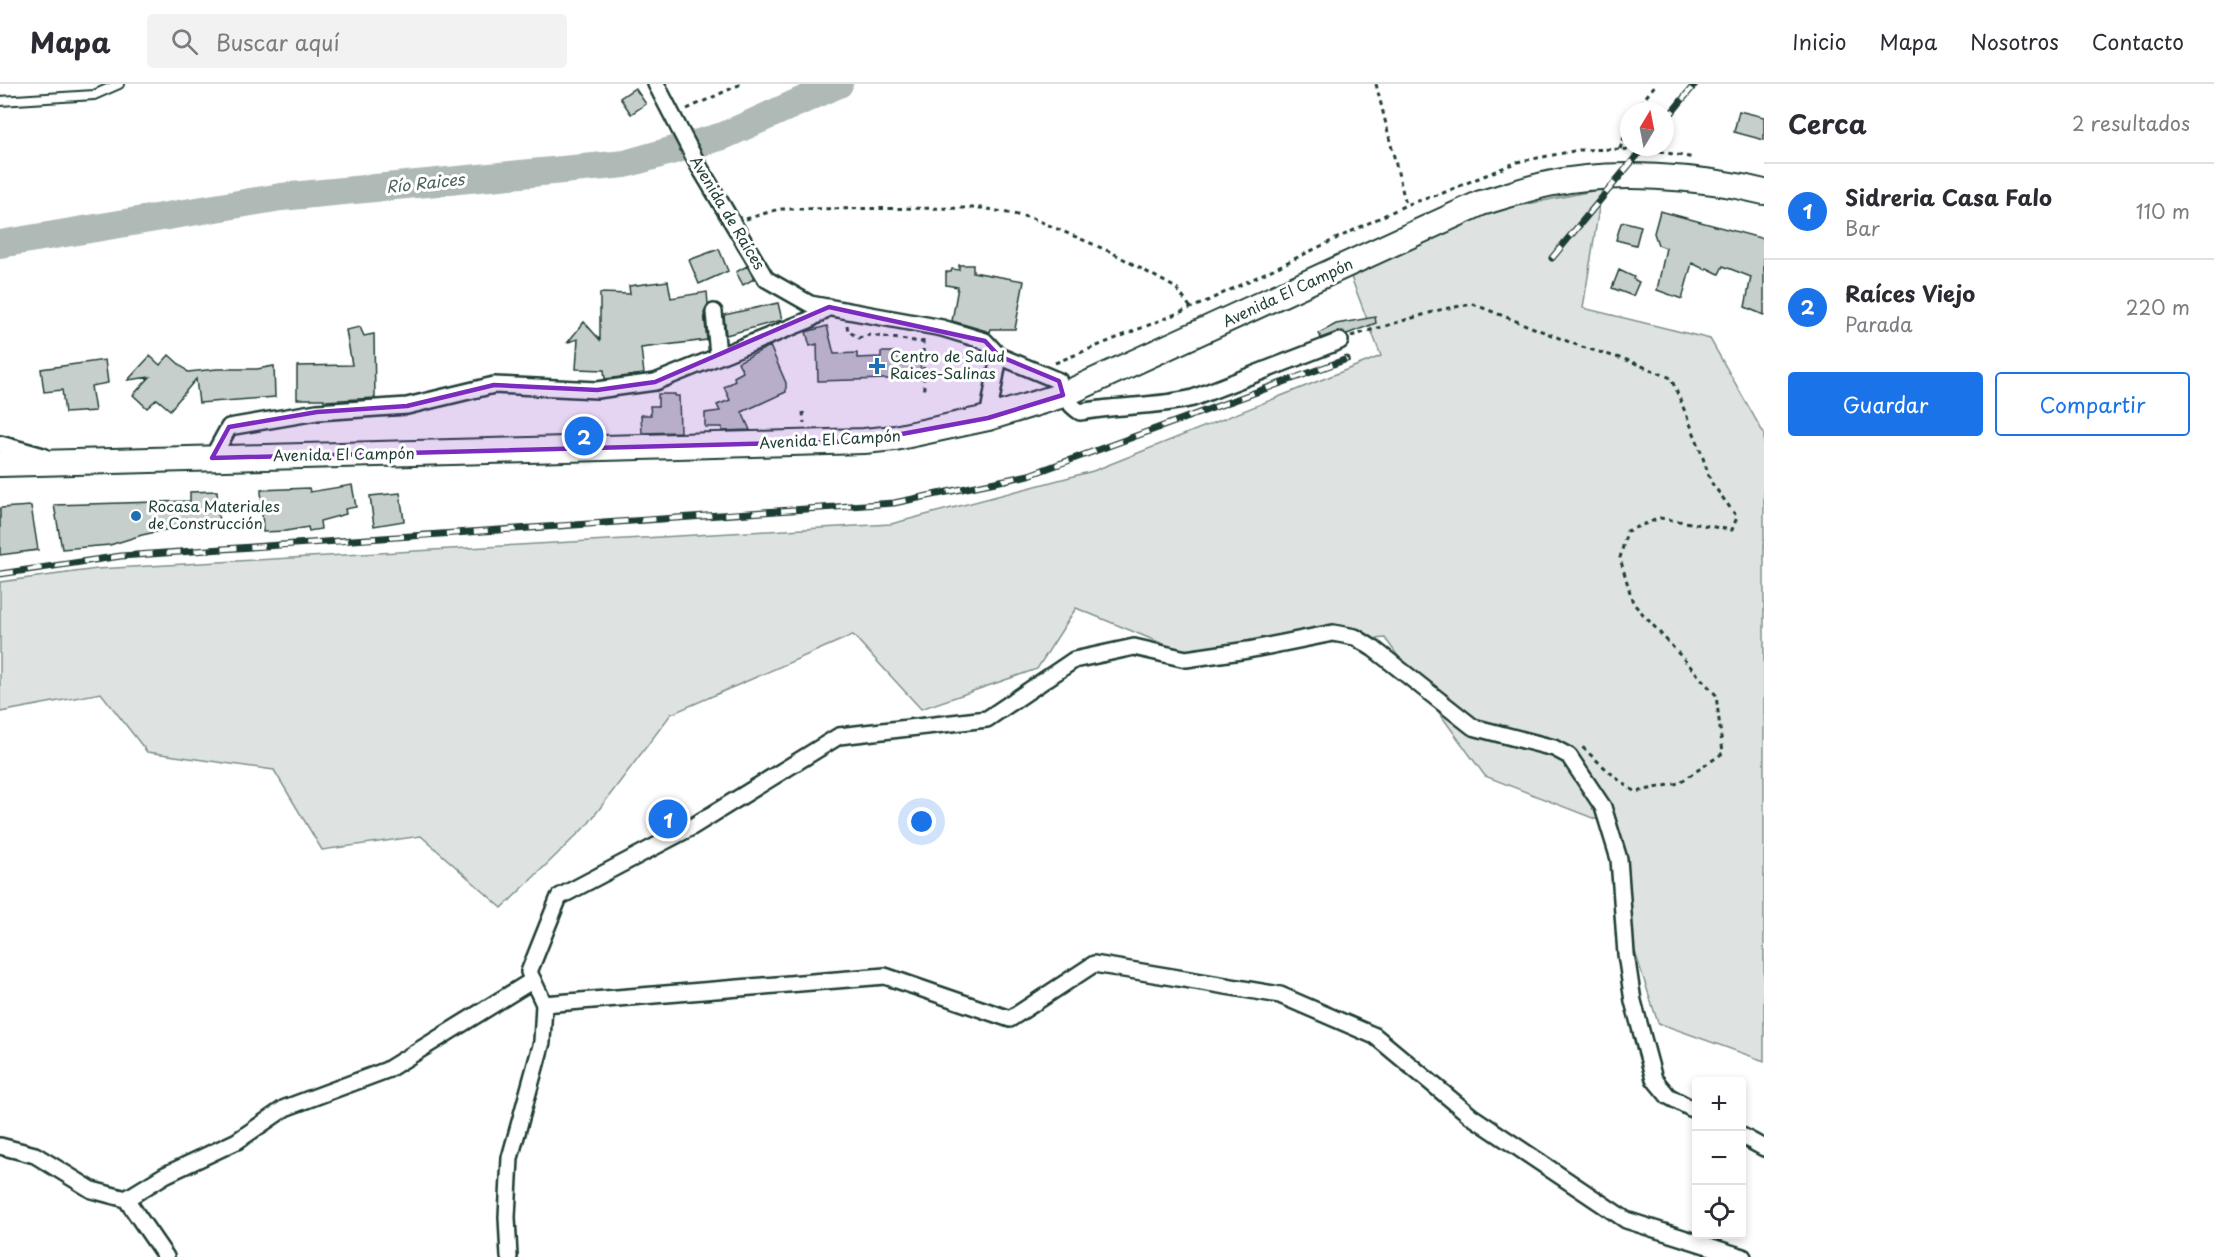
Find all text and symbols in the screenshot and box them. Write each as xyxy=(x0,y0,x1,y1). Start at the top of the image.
search box xyxy=(147,14,567,68)
text: Mapa xyxy=(30,20,111,63)
icon: search xyxy=(168,25,201,58)
text: Buscar aquí xyxy=(216,25,340,58)
text: Inicio xyxy=(1792,25,1846,57)
text: Mapa xyxy=(1879,25,1937,57)
text: Nosotros xyxy=(1970,25,2059,57)
text: Contacto xyxy=(2092,25,2184,57)
north arrow xyxy=(1620,102,1674,156)
text: Cerca xyxy=(1788,104,1867,143)
text: 2 resultados xyxy=(2072,108,2190,138)
street label: Avenida de Raíces xyxy=(685,151,771,274)
water label: Río Raices xyxy=(385,166,467,198)
text: Sidreria Casa Falo xyxy=(1845,180,2052,213)
text: 1 xyxy=(1803,196,1812,226)
text: 110 m xyxy=(2136,196,2190,226)
text: Bar xyxy=(1845,213,1880,243)
street label: Avenida El Campón xyxy=(1218,251,1356,332)
text: Raíces Viejo xyxy=(1845,276,1975,309)
text: 2 xyxy=(1800,292,1815,322)
text: 220 m xyxy=(2126,292,2190,322)
text: Parada xyxy=(1845,309,1913,339)
place label: Centro de Salud Raices-Salinas xyxy=(890,344,1005,384)
marker: Centro de Salud Raices-Salinas xyxy=(868,357,886,375)
button: Guardar xyxy=(1788,372,1983,436)
button: Compartir xyxy=(1995,372,2190,436)
pin: 2 xyxy=(564,414,604,458)
street label: Avenida El Campón xyxy=(759,423,901,454)
street label: Avenida El Campón xyxy=(273,441,415,466)
place label: Rocasa Materiales de Construcción xyxy=(148,494,280,534)
marker: Rocasa Materiales de Construcción xyxy=(129,509,143,523)
pin: 1 xyxy=(648,796,688,842)
your location xyxy=(907,807,936,836)
map controls xyxy=(1692,1077,1746,1239)
button: + xyxy=(1692,1077,1746,1131)
button: − xyxy=(1692,1131,1746,1185)
button: locate xyxy=(1692,1185,1746,1239)

